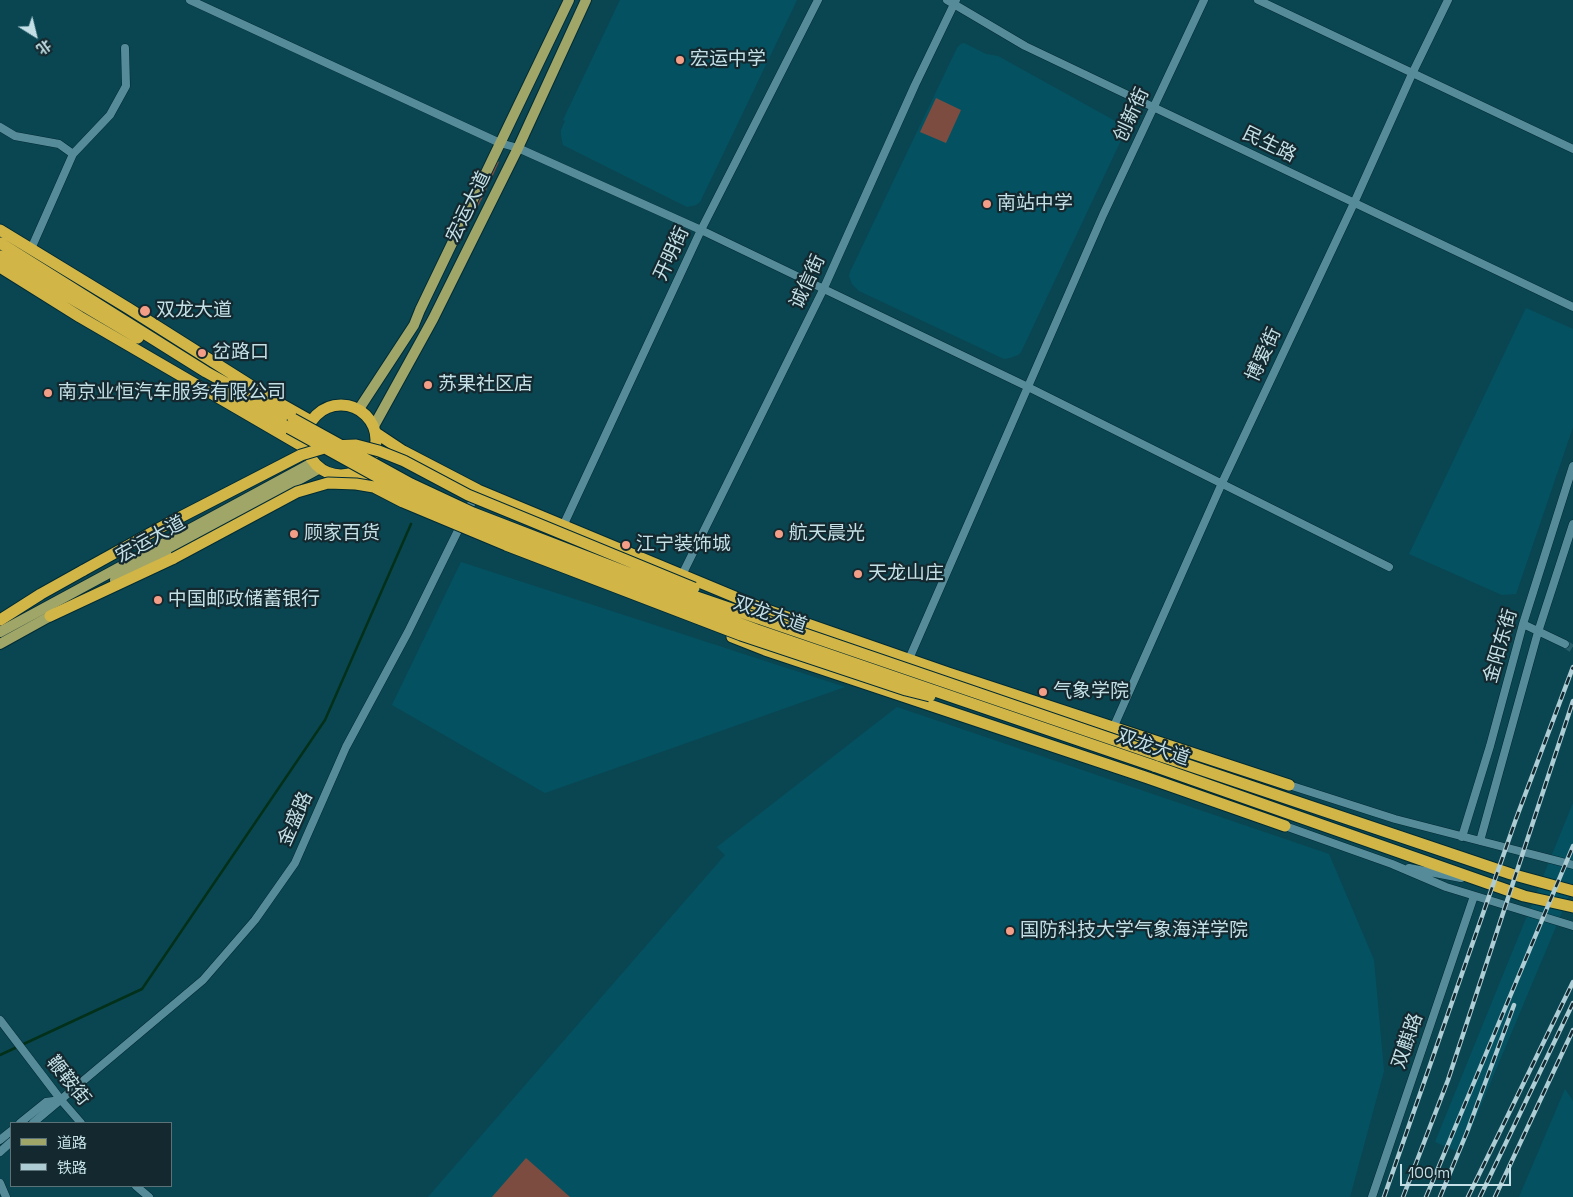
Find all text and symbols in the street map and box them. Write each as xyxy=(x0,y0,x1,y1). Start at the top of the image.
north arrow xyxy=(10,10,60,60)
text: 北 xyxy=(33,36,55,59)
place label: 宏运中学 xyxy=(690,49,766,71)
marker: 宏运中学 xyxy=(674,54,686,66)
street label: 创新街 xyxy=(1110,84,1154,146)
street label: 民生路 xyxy=(1238,122,1300,168)
street label: 宏运大道 xyxy=(442,168,496,246)
place label: 南站中学 xyxy=(997,193,1073,215)
marker: 南站中学 xyxy=(981,198,993,210)
street label: 开明街 xyxy=(650,223,694,285)
street label: 诚信街 xyxy=(786,251,830,313)
place label: 双龙大道 xyxy=(156,300,232,322)
marker: 双龙大道 xyxy=(138,304,152,318)
street label: 博爱街 xyxy=(1242,324,1286,386)
place label: 岔路口 xyxy=(212,342,269,364)
marker: 岔路口 xyxy=(196,347,208,359)
place label: 苏果社区店 xyxy=(438,374,533,396)
marker: 苏果社区店 xyxy=(422,379,434,391)
place label: 南京业恒汽车服务有限公司 xyxy=(58,382,286,404)
marker: 南京业恒汽车服务有限公司 xyxy=(42,387,54,399)
street label: 宏运大道 xyxy=(112,512,190,568)
place label: 顾家百货 xyxy=(304,523,380,545)
place label: 航天晨光 xyxy=(789,523,865,545)
marker: 顾家百货 xyxy=(288,528,300,540)
marker: 航天晨光 xyxy=(773,528,785,540)
place label: 江宁装饰城 xyxy=(636,534,731,556)
marker: 江宁装饰城 xyxy=(620,539,632,551)
place label: 天龙山庄 xyxy=(868,563,944,585)
marker: 天龙山庄 xyxy=(852,568,864,580)
place label: 中国邮政储蓄银行 xyxy=(168,589,320,611)
street label: 双龙大道 xyxy=(730,592,810,638)
marker: 中国邮政储蓄银行 xyxy=(152,594,164,606)
street label: 金阳东街 xyxy=(1480,606,1522,686)
place label: 气象学院 xyxy=(1053,681,1129,703)
marker: 气象学院 xyxy=(1037,686,1049,698)
street label: 双龙大道 xyxy=(1113,725,1193,771)
street label: 金盛路 xyxy=(274,788,318,850)
place label: 国防科技大学气象海洋学院 xyxy=(1020,920,1248,942)
marker: 国防科技大学气象海洋学院 xyxy=(1004,925,1016,937)
street label: 双麒路 xyxy=(1388,1010,1428,1072)
street label: 鞭鞍街 xyxy=(41,1052,95,1110)
legend xyxy=(10,1122,172,1187)
text: 道路 xyxy=(57,1133,87,1152)
scale bar xyxy=(1403,1154,1514,1186)
text: 铁路 xyxy=(57,1158,87,1177)
text: 100 m xyxy=(1408,1163,1450,1182)

